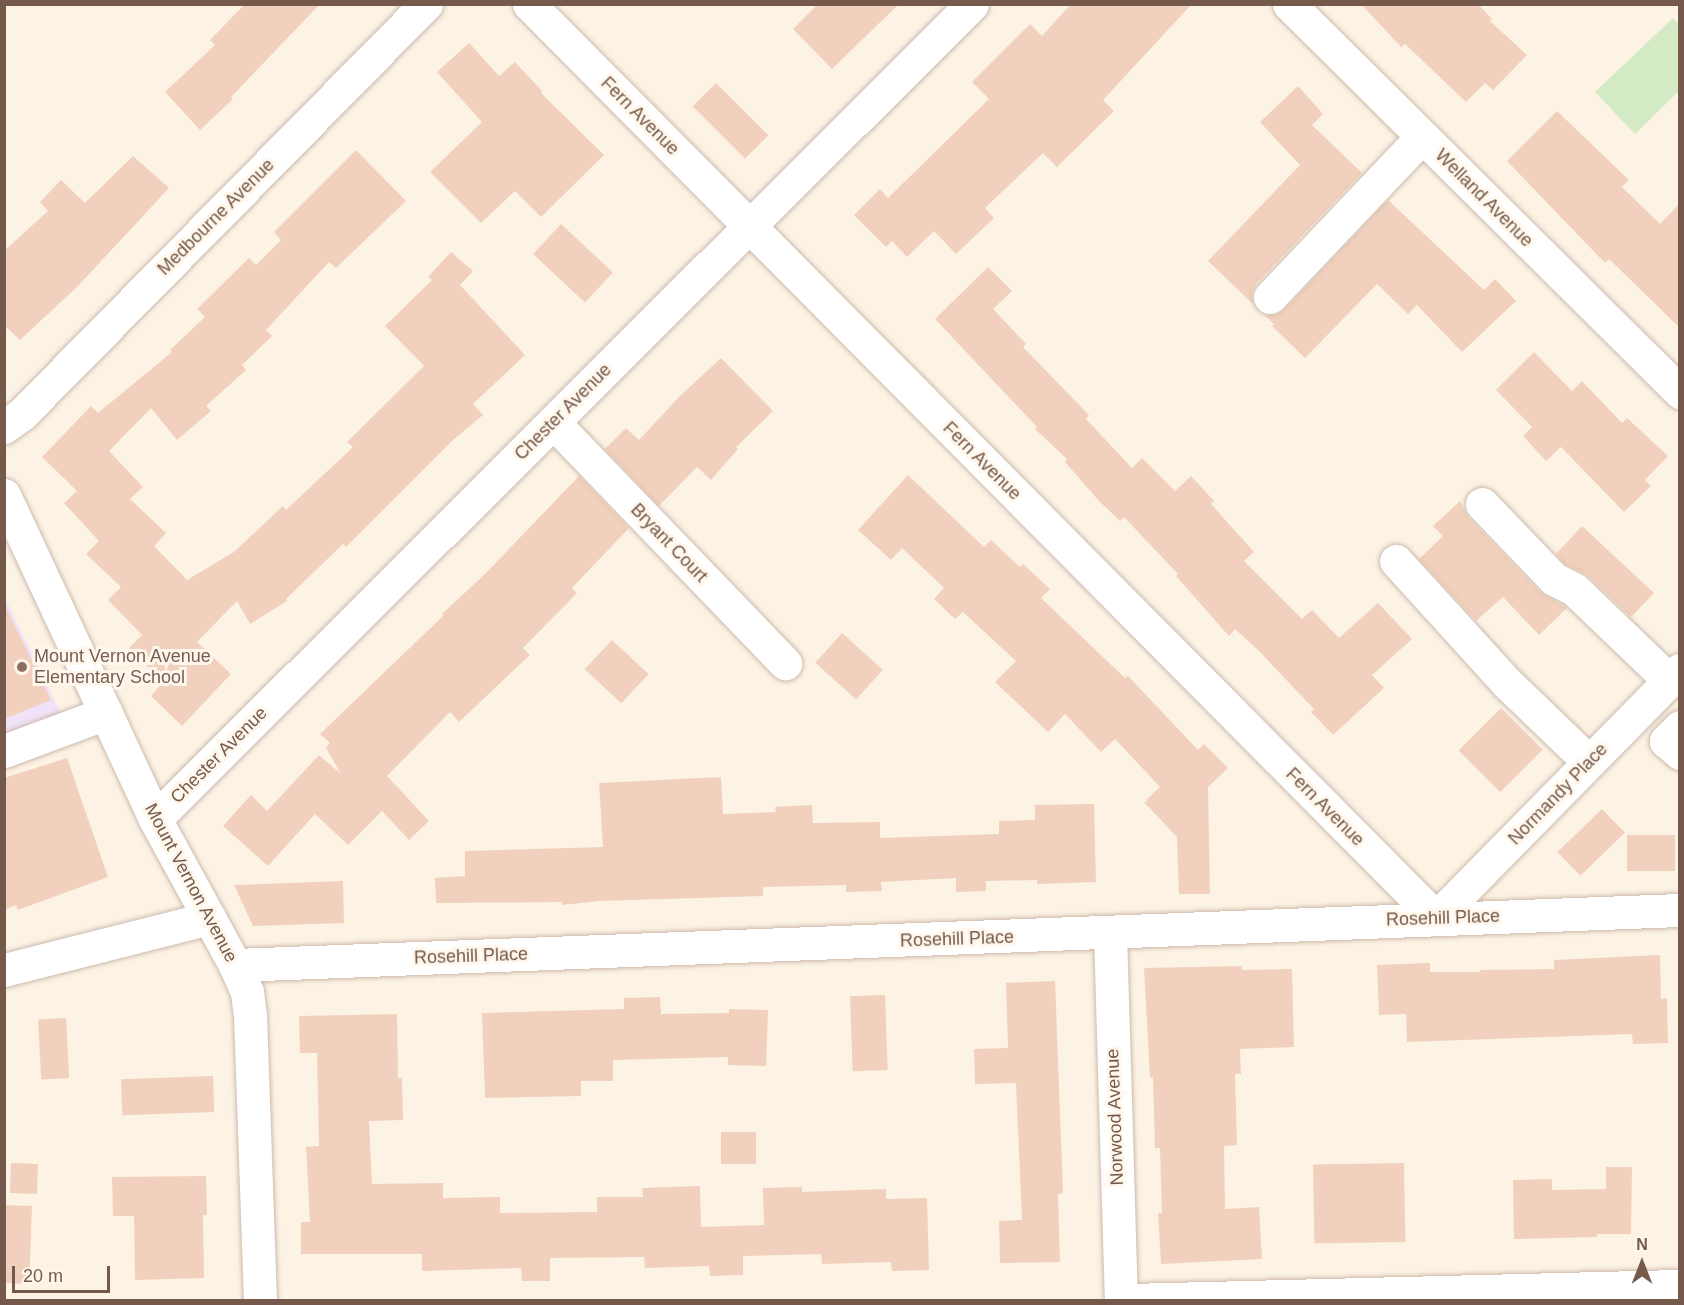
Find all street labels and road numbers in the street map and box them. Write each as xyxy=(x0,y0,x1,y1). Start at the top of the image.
street label: Fern Avenue xyxy=(596,72,684,160)
street label: Welland Avenue xyxy=(1430,144,1538,252)
street label: Medbourne Avenue xyxy=(153,154,279,280)
street label: Chester Avenue xyxy=(510,359,616,465)
street label: Fern Avenue xyxy=(938,417,1026,505)
street label: Bryant Court xyxy=(626,499,712,587)
street label: Chester Avenue xyxy=(166,702,272,808)
street label: Normandy Place xyxy=(1504,739,1612,849)
street label: Fern Avenue xyxy=(1281,763,1369,851)
street label: Mount Vernon Avenue xyxy=(140,799,242,967)
street label: Rosehill Place xyxy=(1386,905,1500,931)
street label: Rosehill Place xyxy=(900,926,1014,952)
street label: Rosehill Place xyxy=(414,943,528,969)
street label: Norwood Avenue xyxy=(1102,1048,1128,1186)

